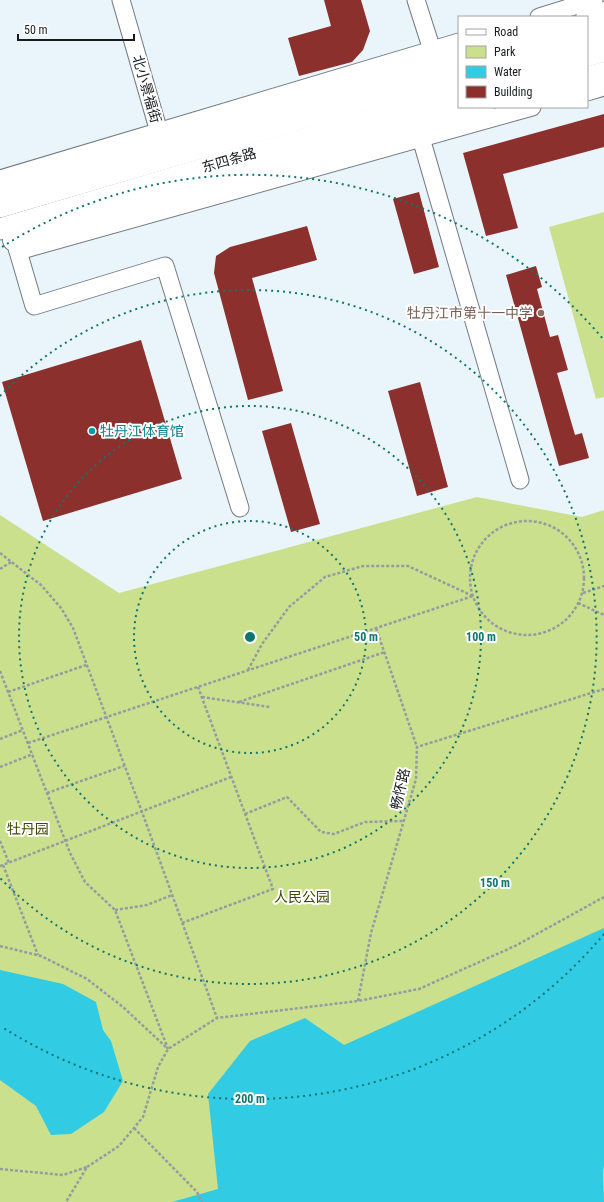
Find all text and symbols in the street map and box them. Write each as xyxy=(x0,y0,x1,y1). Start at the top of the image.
scale bar xyxy=(18,16,134,42)
legend xyxy=(458,16,588,108)
text: 50 m xyxy=(24,23,48,37)
text: Road xyxy=(494,25,518,39)
text: Park xyxy=(494,45,516,59)
street label: 北小景福街 xyxy=(130,53,164,125)
text: Water xyxy=(494,65,522,79)
text: Building xyxy=(494,85,532,99)
street label: 东四条路 xyxy=(200,145,258,175)
place label: 牡丹江市第十一中学 xyxy=(407,305,533,321)
marker: 牡丹江市第十一中学 xyxy=(536,308,546,318)
place label: 牡丹江体育馆 xyxy=(100,423,184,439)
marker: 牡丹江体育馆 xyxy=(87,426,97,436)
centre of rings xyxy=(243,630,257,644)
text: 50 m xyxy=(354,630,378,644)
text: 100 m xyxy=(466,630,496,644)
street label: 畅怀路 xyxy=(387,767,413,811)
park label: 牡丹园 xyxy=(7,821,49,837)
text: 150 m xyxy=(480,876,510,890)
park label: 人民公园 xyxy=(274,889,330,905)
text: 200 m xyxy=(235,1092,265,1106)

